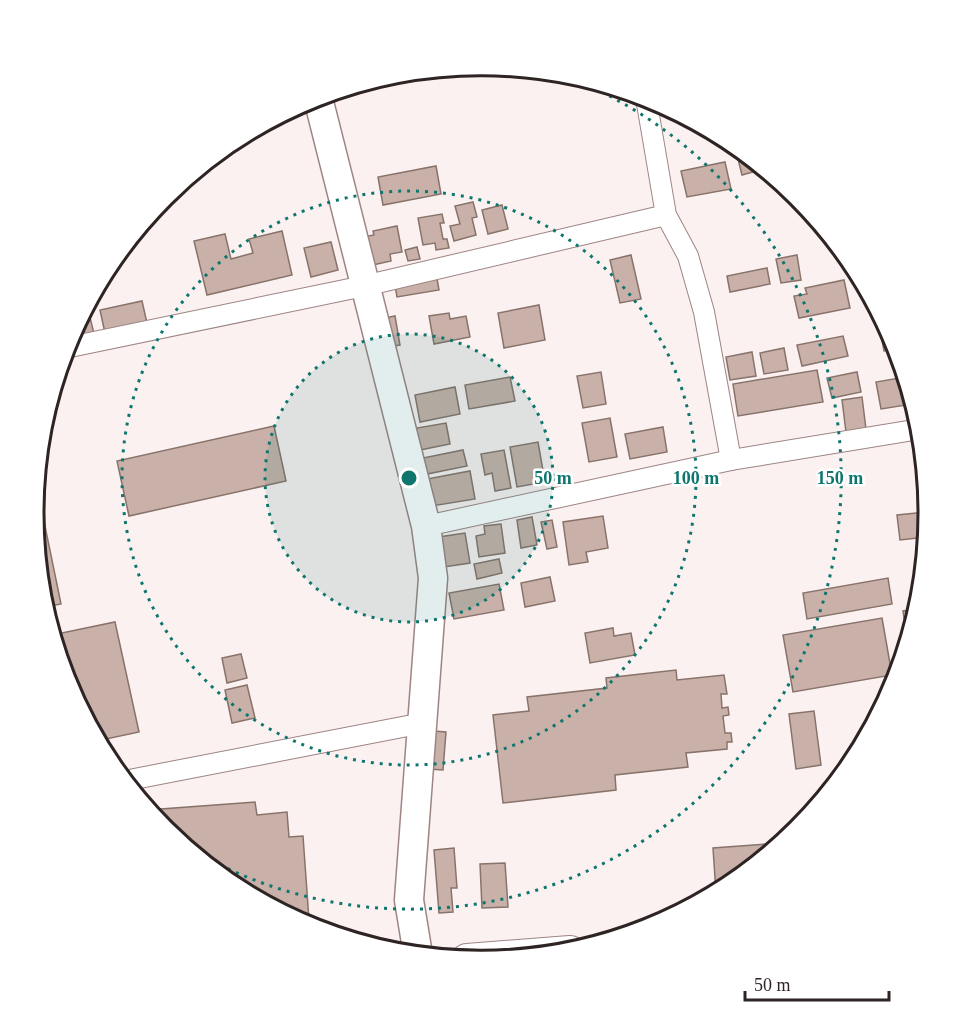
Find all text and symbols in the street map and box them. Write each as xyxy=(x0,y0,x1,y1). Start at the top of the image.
centre of rings xyxy=(399,468,419,488)
text: 50 m xyxy=(534,468,572,488)
text: 100 m xyxy=(673,468,719,488)
text: 150 m xyxy=(817,468,863,488)
scale bar xyxy=(745,964,889,1002)
text: 50 m xyxy=(754,975,791,995)

